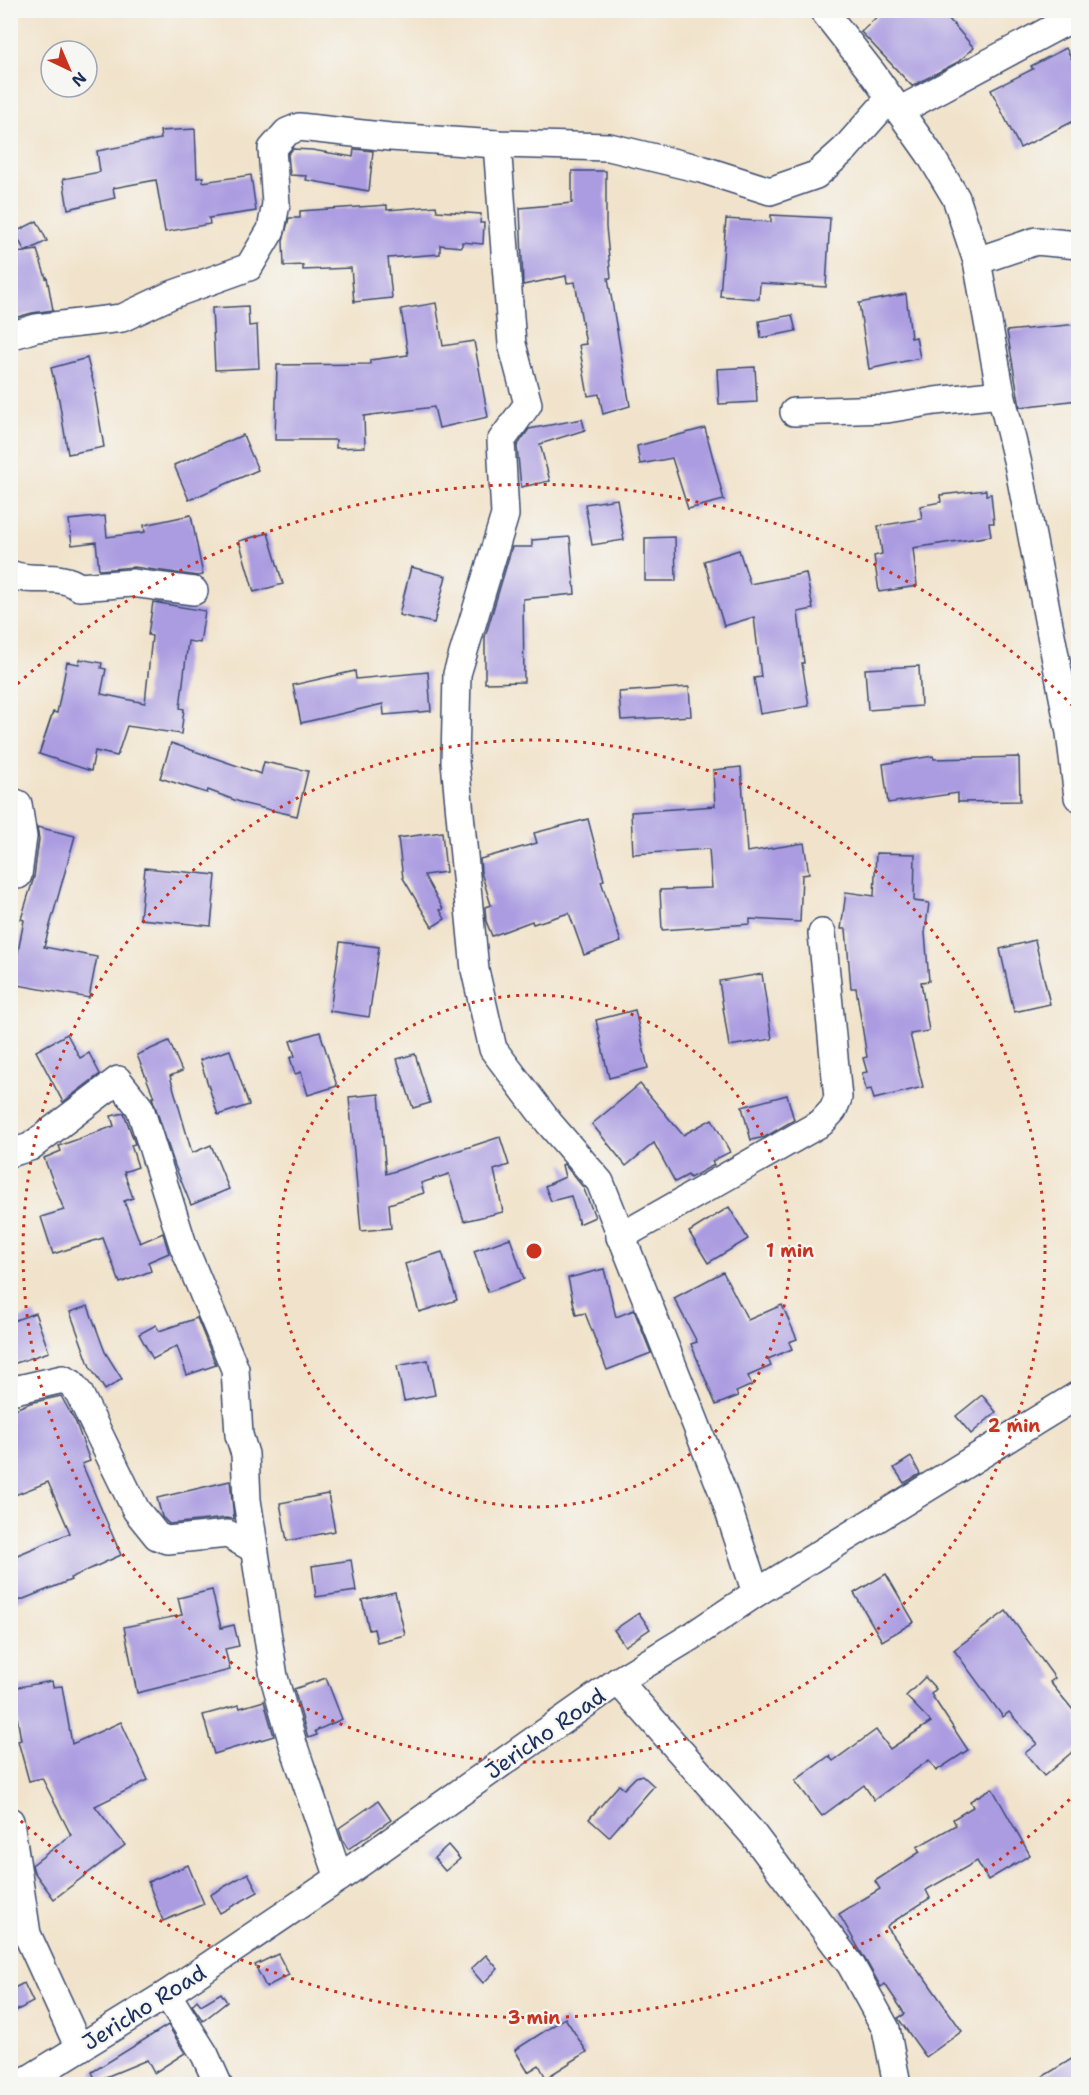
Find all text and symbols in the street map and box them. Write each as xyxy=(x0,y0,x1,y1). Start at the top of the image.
north arrow xyxy=(39,39,99,99)
text: N xyxy=(67,67,91,91)
text: 1 min xyxy=(766,1239,814,1263)
centre of rings xyxy=(524,1241,544,1261)
text: 2 min xyxy=(988,1414,1040,1438)
street label: Jericho Road xyxy=(479,1681,611,1786)
street label: Jericho Road xyxy=(77,1958,212,2057)
text: 3 min xyxy=(508,2006,560,2030)

